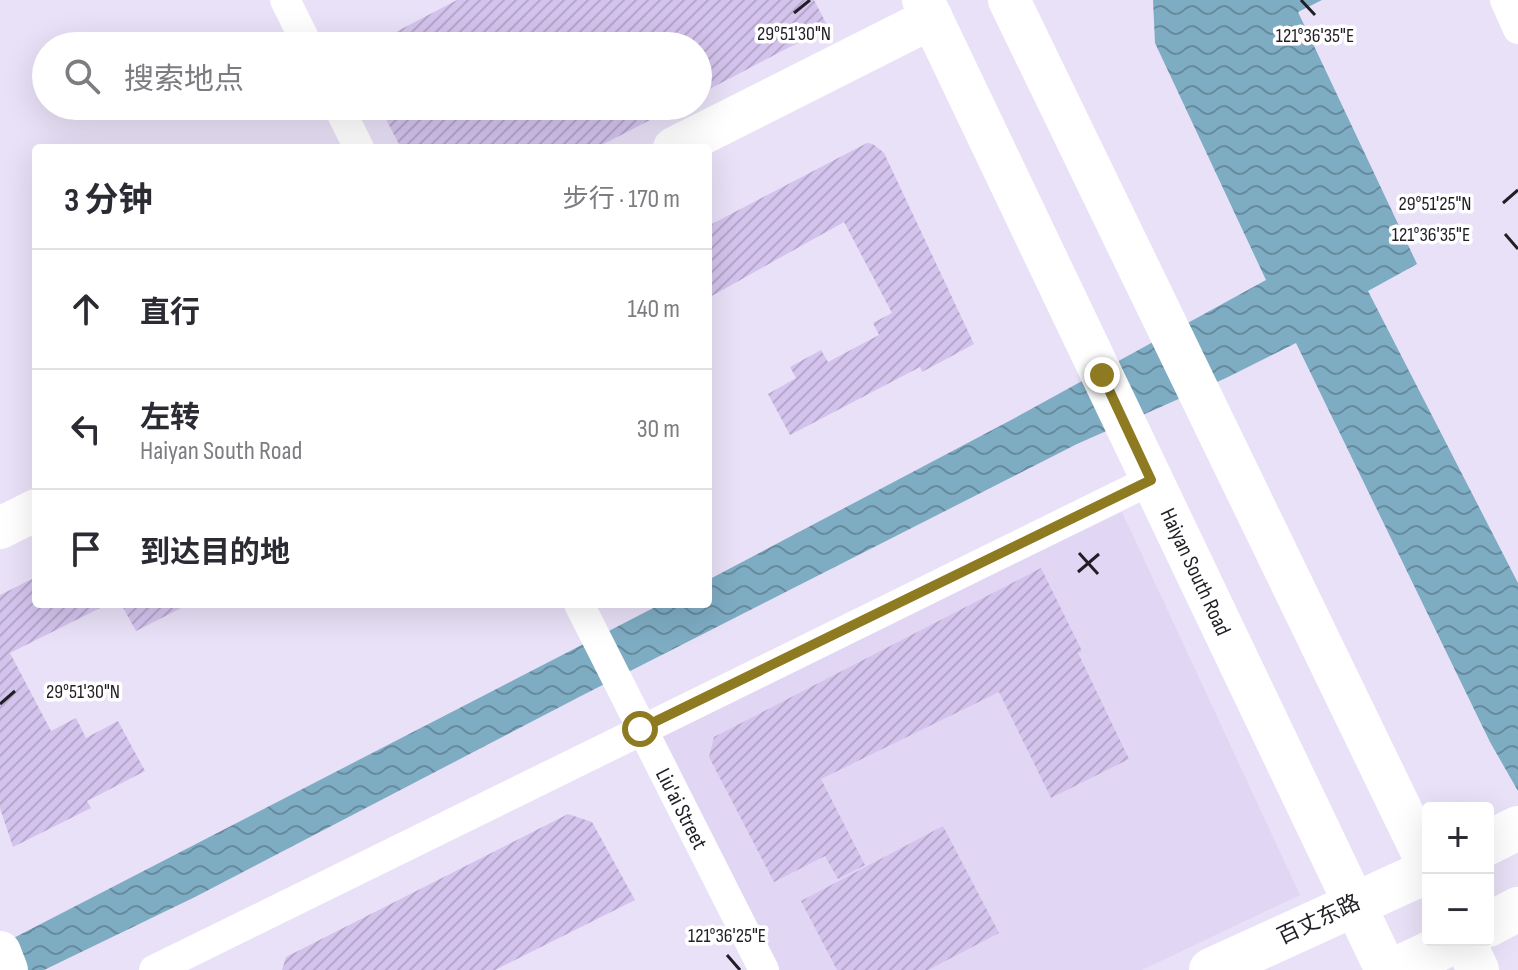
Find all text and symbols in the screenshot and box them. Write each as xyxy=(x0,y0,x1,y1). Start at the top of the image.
text: 29°51'30"N xyxy=(757,22,831,46)
text: 121°36'35"E xyxy=(1276,24,1354,48)
search box xyxy=(32,32,712,120)
icon: search xyxy=(60,54,104,98)
text: 搜索地点 xyxy=(124,62,244,98)
text: 3 分钟 xyxy=(64,180,153,221)
text: 步行 · 170 m xyxy=(563,184,680,215)
text: 29°51'25"N xyxy=(1398,192,1472,216)
text: 121°36'35"E xyxy=(1392,223,1470,247)
icon: ahead xyxy=(64,287,108,331)
text: 140 m xyxy=(628,294,680,325)
text: 直行 xyxy=(140,295,200,331)
route end xyxy=(1084,357,1120,393)
text: 左转 xyxy=(140,400,200,436)
icon: left xyxy=(64,407,108,451)
text: 30 m xyxy=(637,414,680,445)
text: Haiyan South Road xyxy=(140,436,302,467)
street label: Haiyan South Road xyxy=(1154,504,1236,640)
icon: arrive xyxy=(64,527,108,571)
text: 到达目的地 xyxy=(140,535,290,571)
text: 29°51'30"N xyxy=(46,680,120,704)
route start xyxy=(622,711,658,747)
street label: Liu'ai Street xyxy=(649,764,713,854)
map controls xyxy=(1422,802,1494,946)
button: + xyxy=(1422,802,1494,874)
button: − xyxy=(1422,874,1494,946)
street label: 百丈东路 xyxy=(1273,889,1365,951)
text: 121°36'25"E xyxy=(688,924,766,948)

